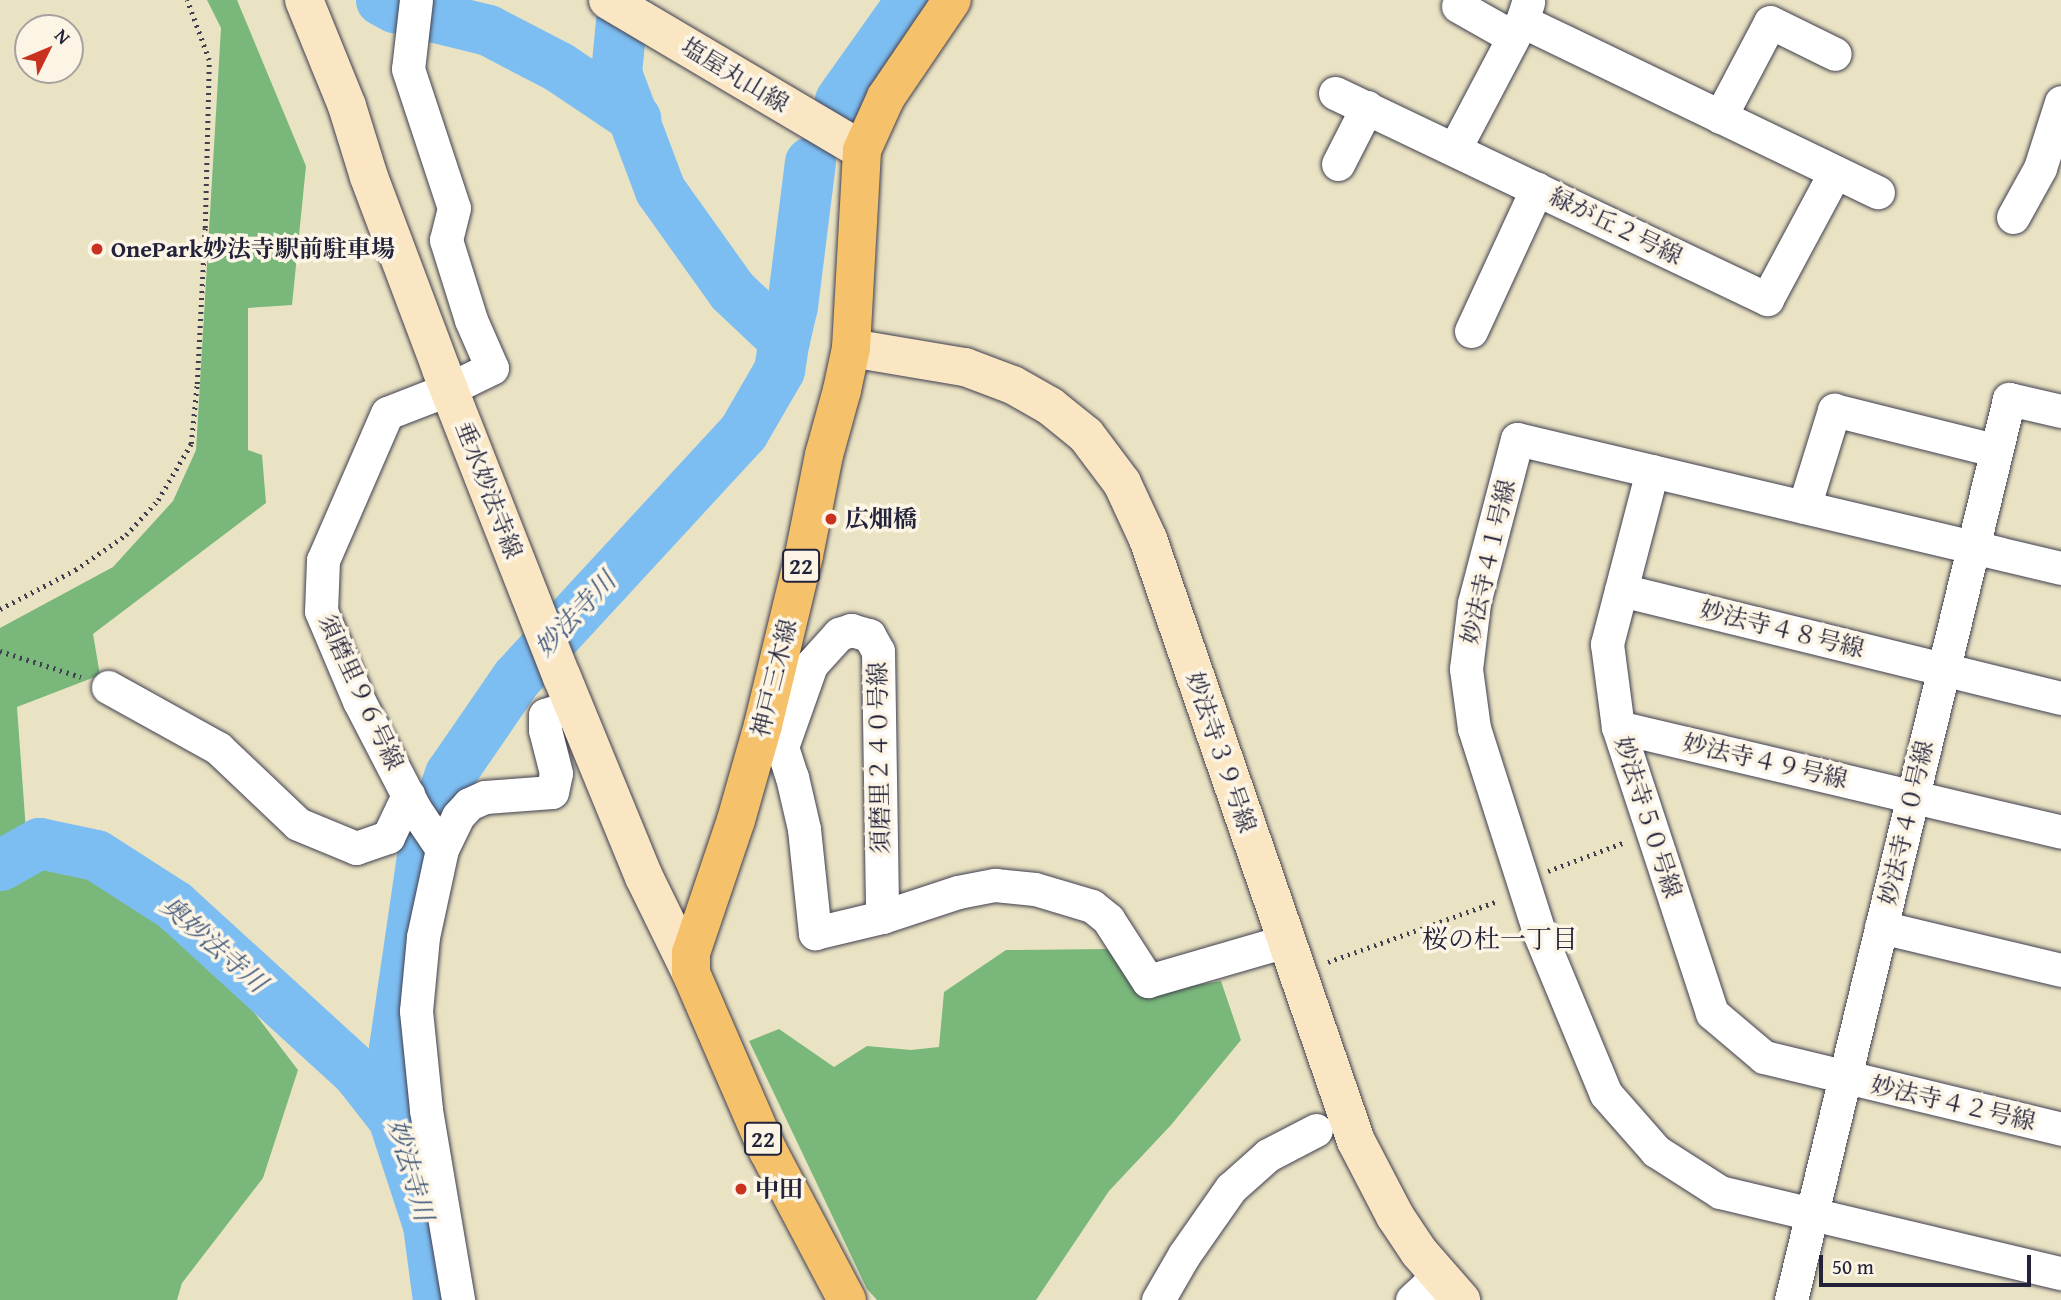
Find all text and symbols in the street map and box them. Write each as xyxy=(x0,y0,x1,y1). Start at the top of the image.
north arrow xyxy=(14,14,84,84)
text: N xyxy=(48,22,77,50)
street label: 塩屋丸山線 xyxy=(676,32,794,118)
street label: 緑が丘２号線 xyxy=(1545,181,1687,271)
place label: OnePark妙法寺駅前駐車場 xyxy=(111,235,395,263)
marker: OnePark妙法寺駅前駐車場 xyxy=(89,241,105,257)
street label: 垂水妙法寺線 xyxy=(450,418,528,562)
street label: 妙法寺４１号線 xyxy=(1455,477,1521,647)
place label: 広畑橋 xyxy=(845,505,917,533)
marker: 広畑橋 xyxy=(823,511,839,527)
road number: 22 xyxy=(782,546,820,586)
water label: 妙法寺川 xyxy=(528,565,622,663)
street label: 妙法寺４８号線 xyxy=(1697,595,1867,663)
street label: 須磨里９６号線 xyxy=(312,610,410,774)
street label: 神戸三木線 xyxy=(746,616,802,740)
street label: 須磨里２４０号線 xyxy=(863,662,895,854)
street label: 妙法寺３９号線 xyxy=(1180,668,1262,836)
street label: 妙法寺４９号線 xyxy=(1680,728,1850,794)
street label: 妙法寺５０号線 xyxy=(1608,733,1688,901)
street label: 妙法寺４０号線 xyxy=(1873,738,1939,908)
water label: 奥妙法寺川 xyxy=(155,890,273,998)
district label: 桜の杜一丁目 xyxy=(1422,923,1578,955)
street label: 妙法寺４２号線 xyxy=(1868,1070,2038,1136)
water label: 妙法寺川 xyxy=(382,1116,440,1224)
road number: 22 xyxy=(744,1120,782,1158)
place label: 中田 xyxy=(755,1175,803,1203)
marker: 中田 xyxy=(733,1181,749,1197)
scale bar xyxy=(1823,1240,2035,1284)
text: 50 m xyxy=(1832,1251,1874,1282)

